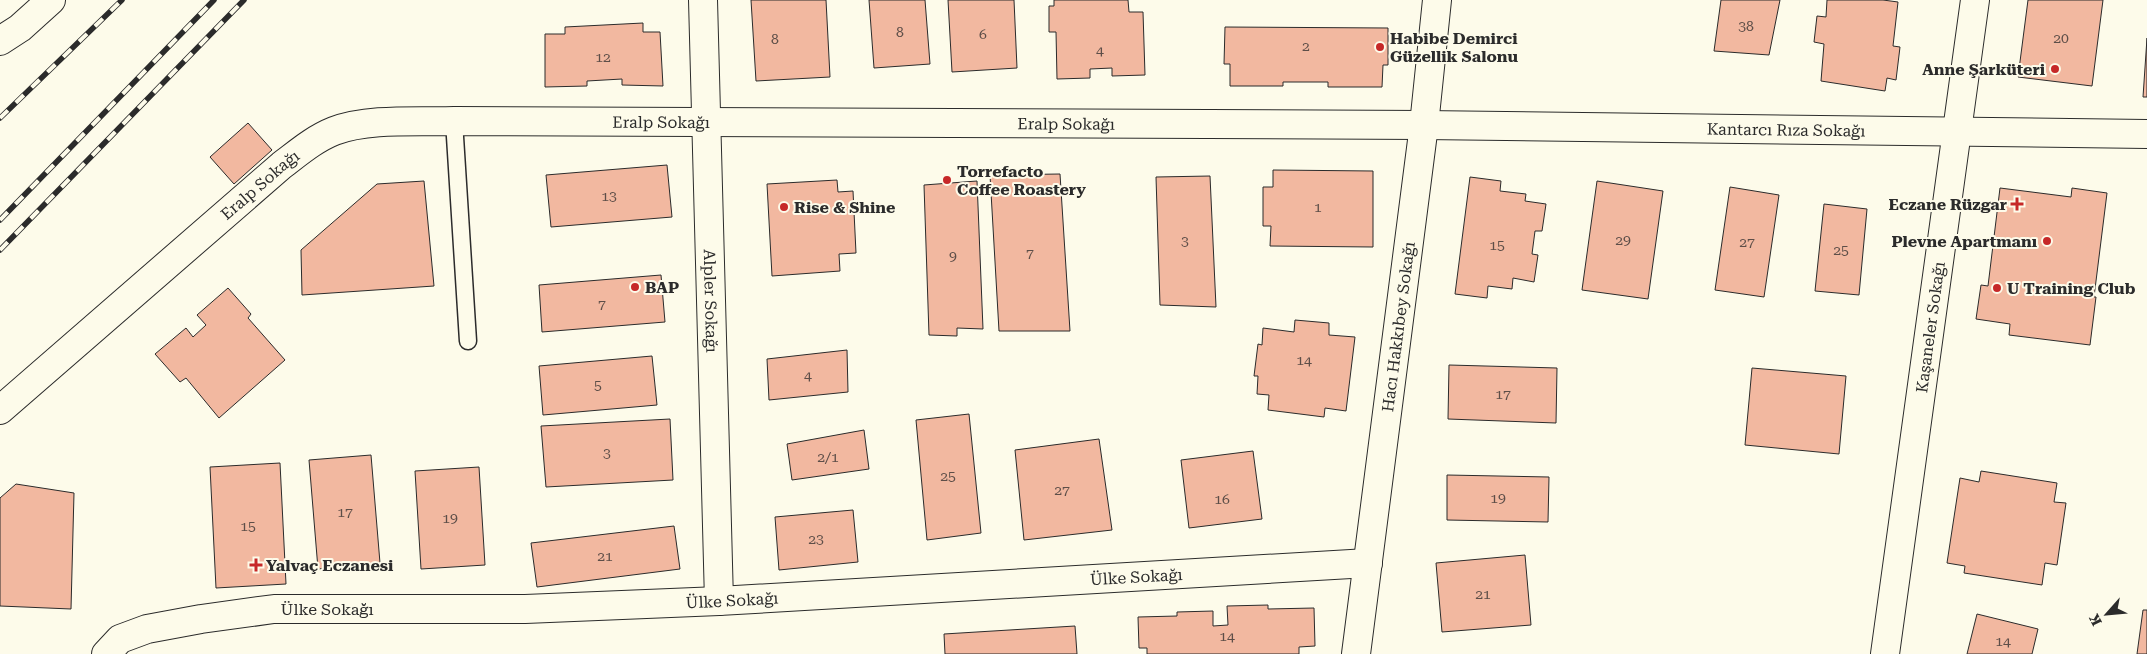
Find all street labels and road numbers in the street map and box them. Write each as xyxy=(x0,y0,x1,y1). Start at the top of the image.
street label: Eralp Sokağı xyxy=(612,112,710,132)
street label: Eralp Sokağı xyxy=(1017,114,1115,133)
street label: Kantarcı Rıza Sokağı xyxy=(1707,119,1865,140)
street label: Eralp Sokağı xyxy=(217,146,303,223)
street label: Hacı Hakkıbey Sokağı xyxy=(1378,240,1418,413)
street label: Alpler Sokağı xyxy=(700,249,722,353)
street label: Kaşaneler Sokağı xyxy=(1912,260,1948,394)
street label: Ülke Sokağı xyxy=(1089,564,1183,589)
street label: Ülke Sokağı xyxy=(685,588,779,612)
street label: Ülke Sokağı xyxy=(281,600,374,619)

